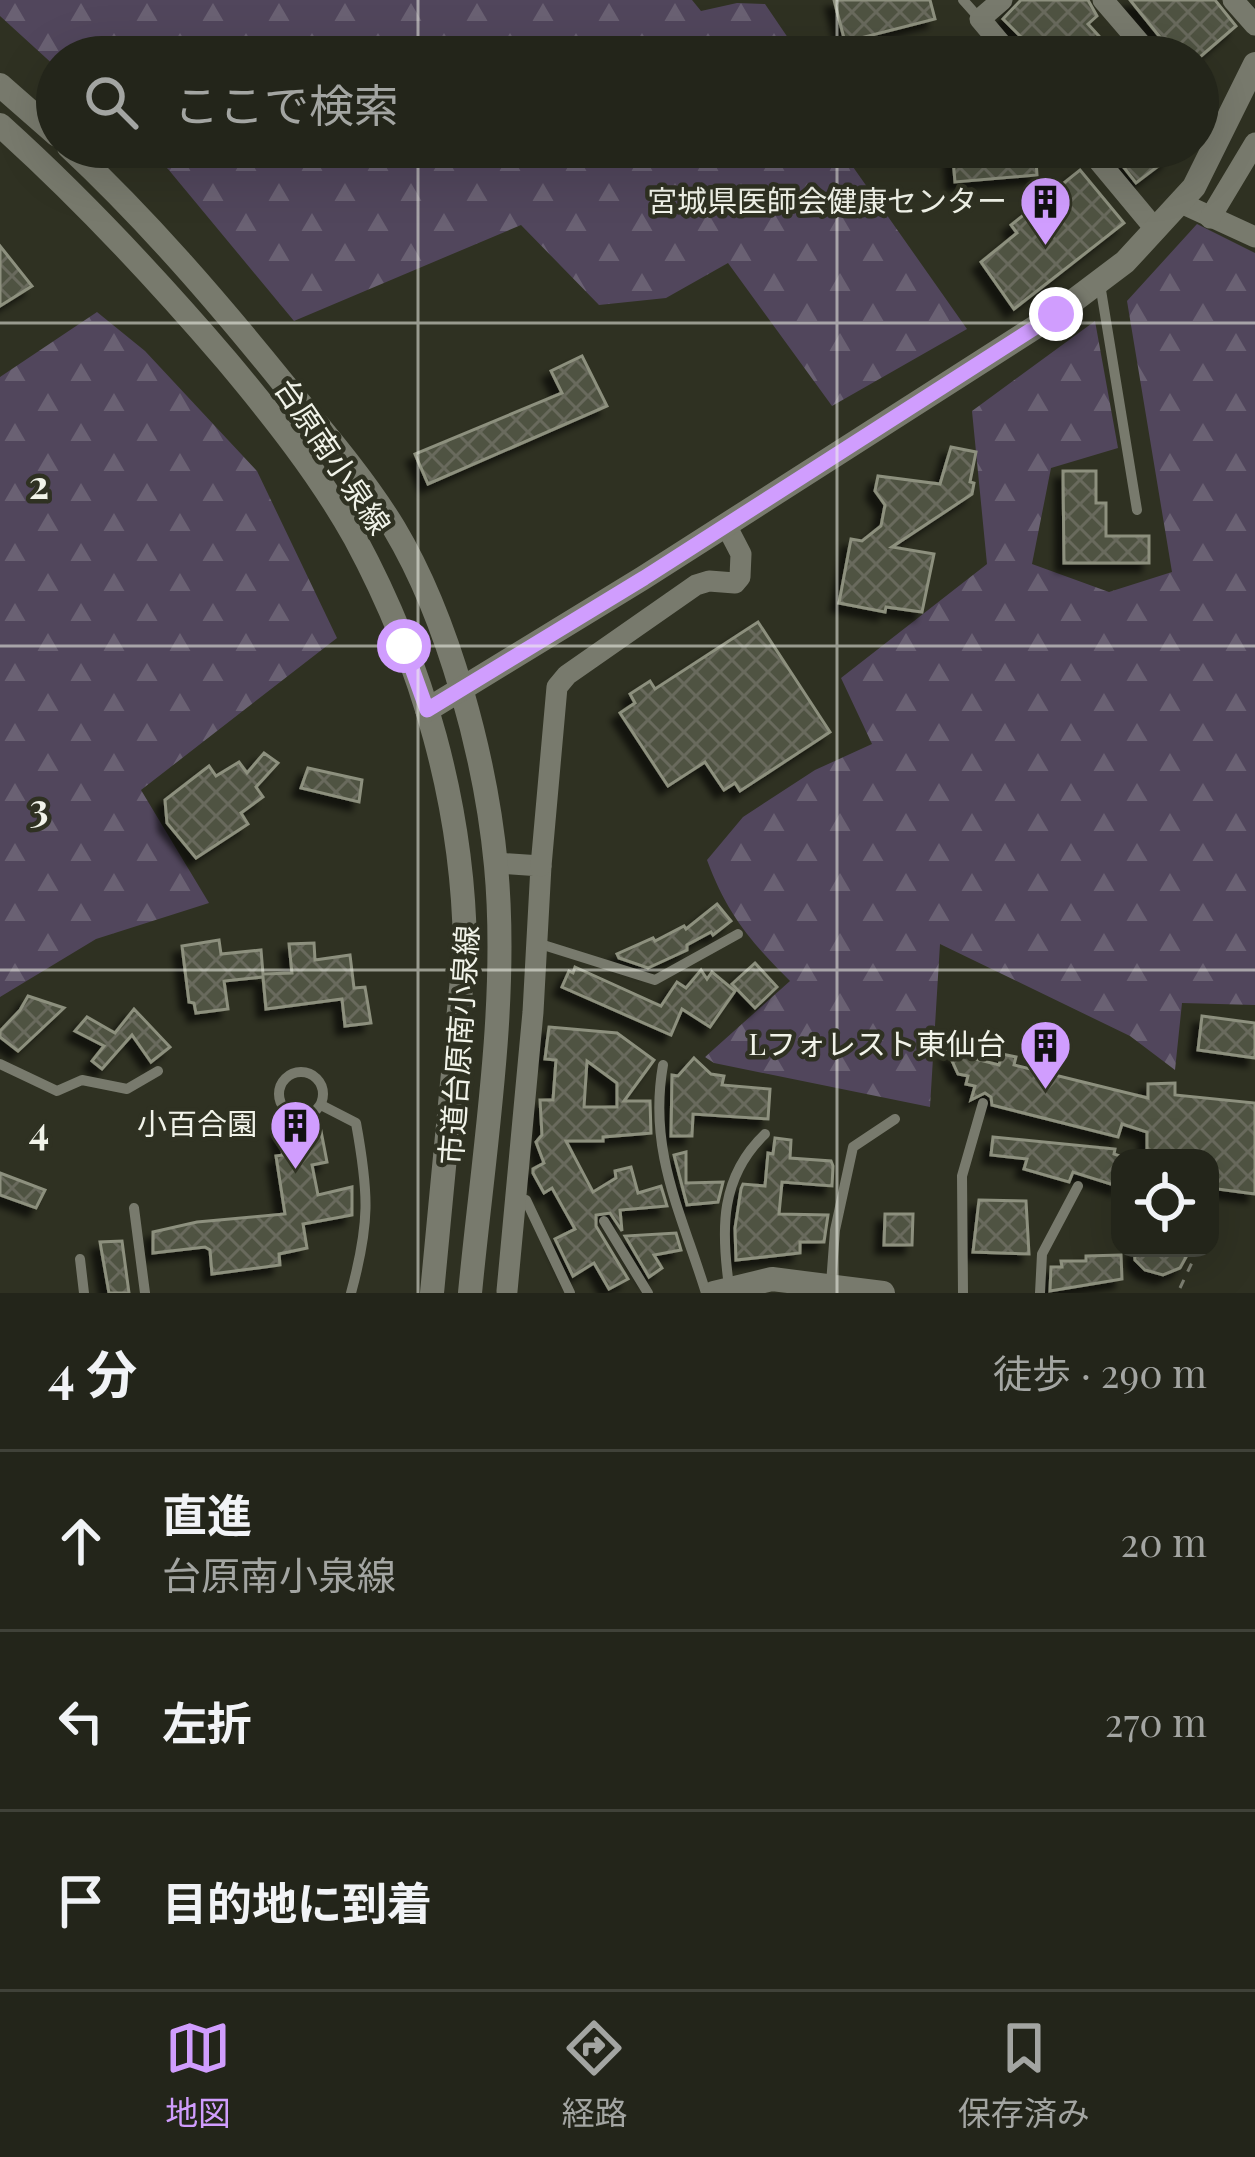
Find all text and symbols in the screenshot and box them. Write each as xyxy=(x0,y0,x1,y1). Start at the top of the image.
search box xyxy=(36,36,1219,168)
icon: search xyxy=(78,69,144,135)
text: ここで検索 xyxy=(174,73,399,133)
building icon: 宮城県医師会健康センター xyxy=(1018,174,1074,248)
place label: 宮城県医師会健康センター xyxy=(647,180,1007,220)
route end xyxy=(1029,287,1083,341)
street label: 台原南小泉線 xyxy=(267,370,401,542)
text: 2 xyxy=(29,457,49,509)
route start xyxy=(377,619,431,673)
text: 3 xyxy=(29,780,49,832)
street label: 市道台原南小泉線 xyxy=(430,924,486,1166)
building icon: Lフォレスト東仙台 xyxy=(1017,1017,1073,1091)
place label: Lフォレスト東仙台 xyxy=(748,1023,1006,1063)
building icon: 小百合園 xyxy=(268,1097,324,1171)
text: 4 xyxy=(29,1103,49,1155)
place label: 小百合園 xyxy=(137,1103,257,1143)
map controls xyxy=(1111,1149,1219,1257)
button: locate xyxy=(1111,1149,1219,1257)
text: 4 分 xyxy=(48,1338,137,1406)
text: 徒歩 · 290 m xyxy=(993,1346,1207,1398)
text: 直進 xyxy=(162,1483,252,1543)
icon: ahead xyxy=(48,1508,114,1574)
text: 20 m xyxy=(1121,1515,1207,1567)
text: 台原南小泉線 xyxy=(162,1548,396,1600)
icon: left xyxy=(48,1688,114,1754)
text: 左折 xyxy=(162,1691,252,1751)
text: 270 m xyxy=(1105,1695,1207,1747)
icon: arrive xyxy=(48,1868,114,1934)
text: 目的地に到着 xyxy=(162,1871,432,1931)
tab: 地図 xyxy=(165,2015,231,2135)
tab: 経路 xyxy=(561,2015,627,2135)
tab: 保存済み xyxy=(958,2015,1090,2135)

